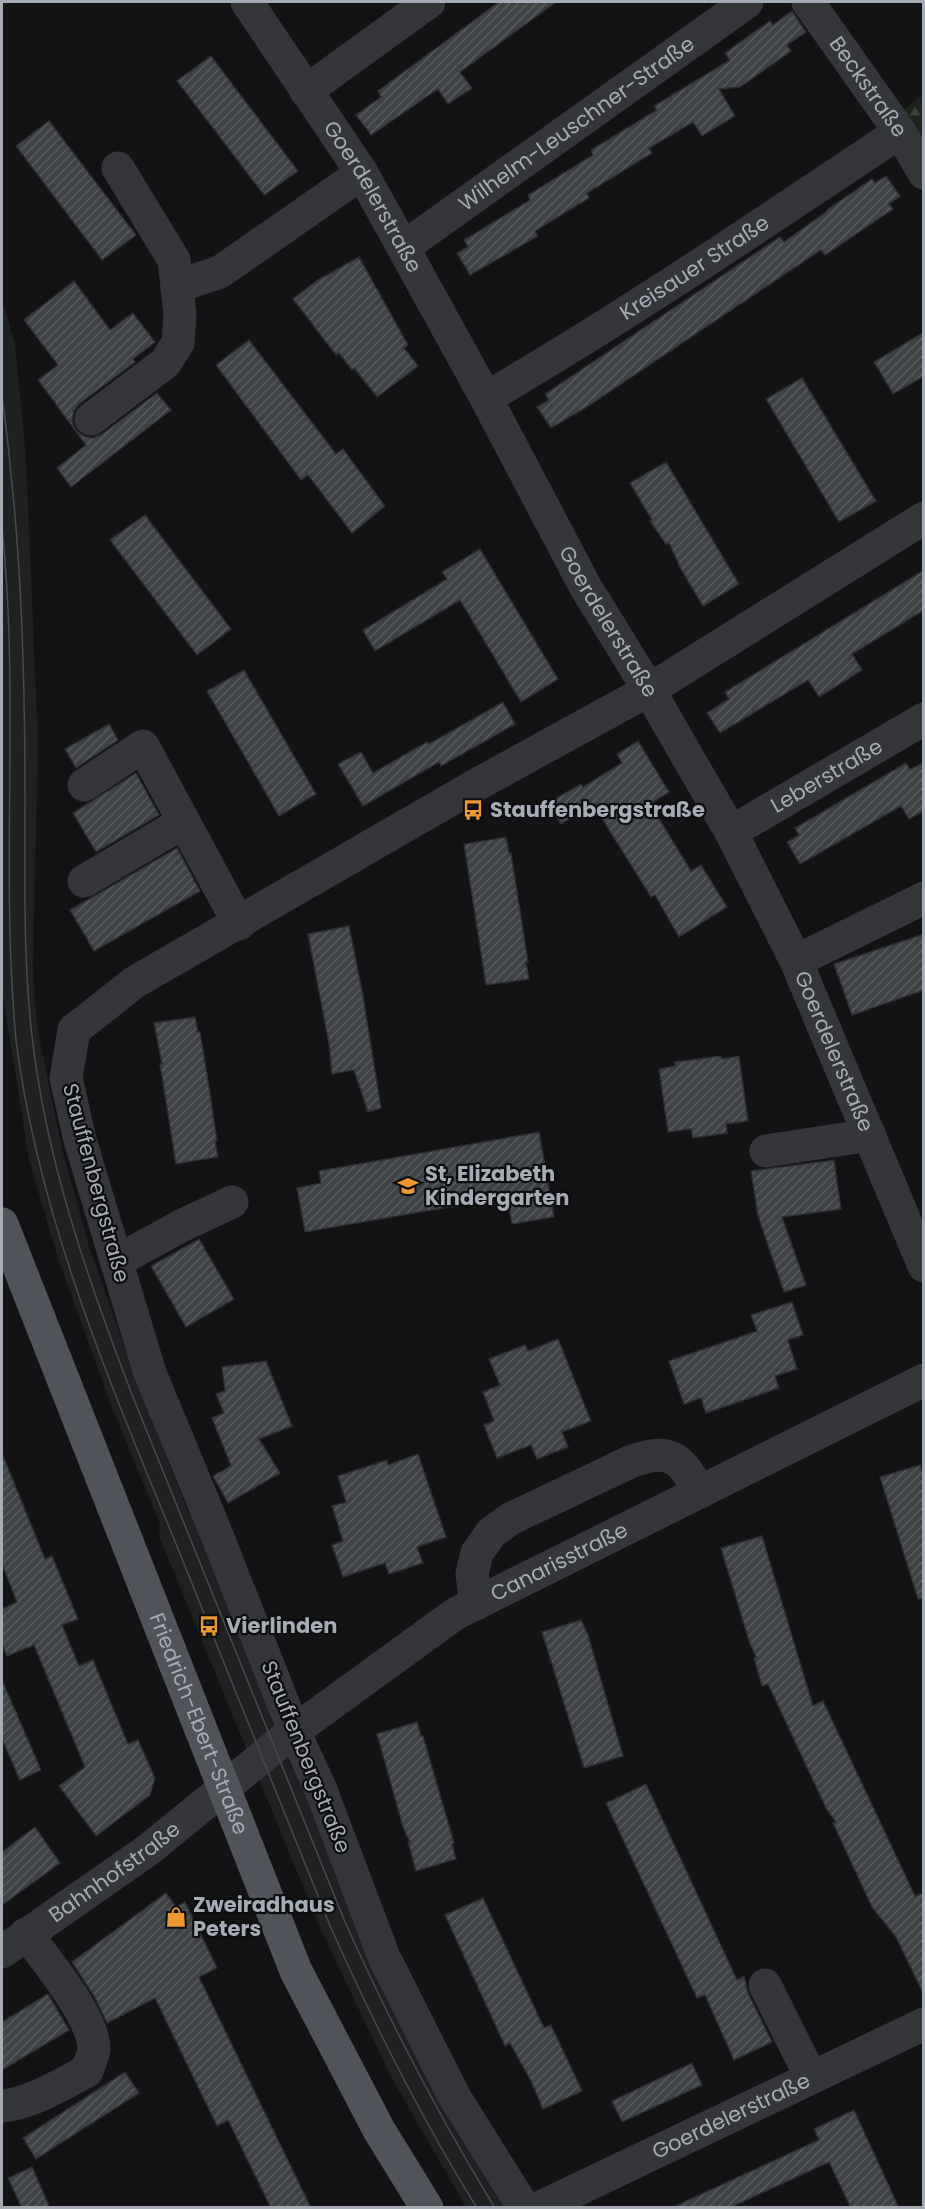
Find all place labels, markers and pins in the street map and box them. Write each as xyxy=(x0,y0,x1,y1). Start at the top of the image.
place label: Stauffenbergstraße xyxy=(490,795,705,824)
bus stop icon: Stauffenbergstraße xyxy=(461,798,485,822)
place label: St, Elizabeth Kindergarten xyxy=(425,1159,569,1212)
school or university icon: St, Elizabeth Kindergarten xyxy=(396,1174,420,1198)
place label: Vierlinden xyxy=(226,1611,337,1640)
bus stop icon: Vierlinden xyxy=(197,1614,221,1638)
place label: Zweiradhaus Peters xyxy=(193,1890,335,1943)
shop icon: Zweiradhaus Peters xyxy=(164,1905,188,1929)

